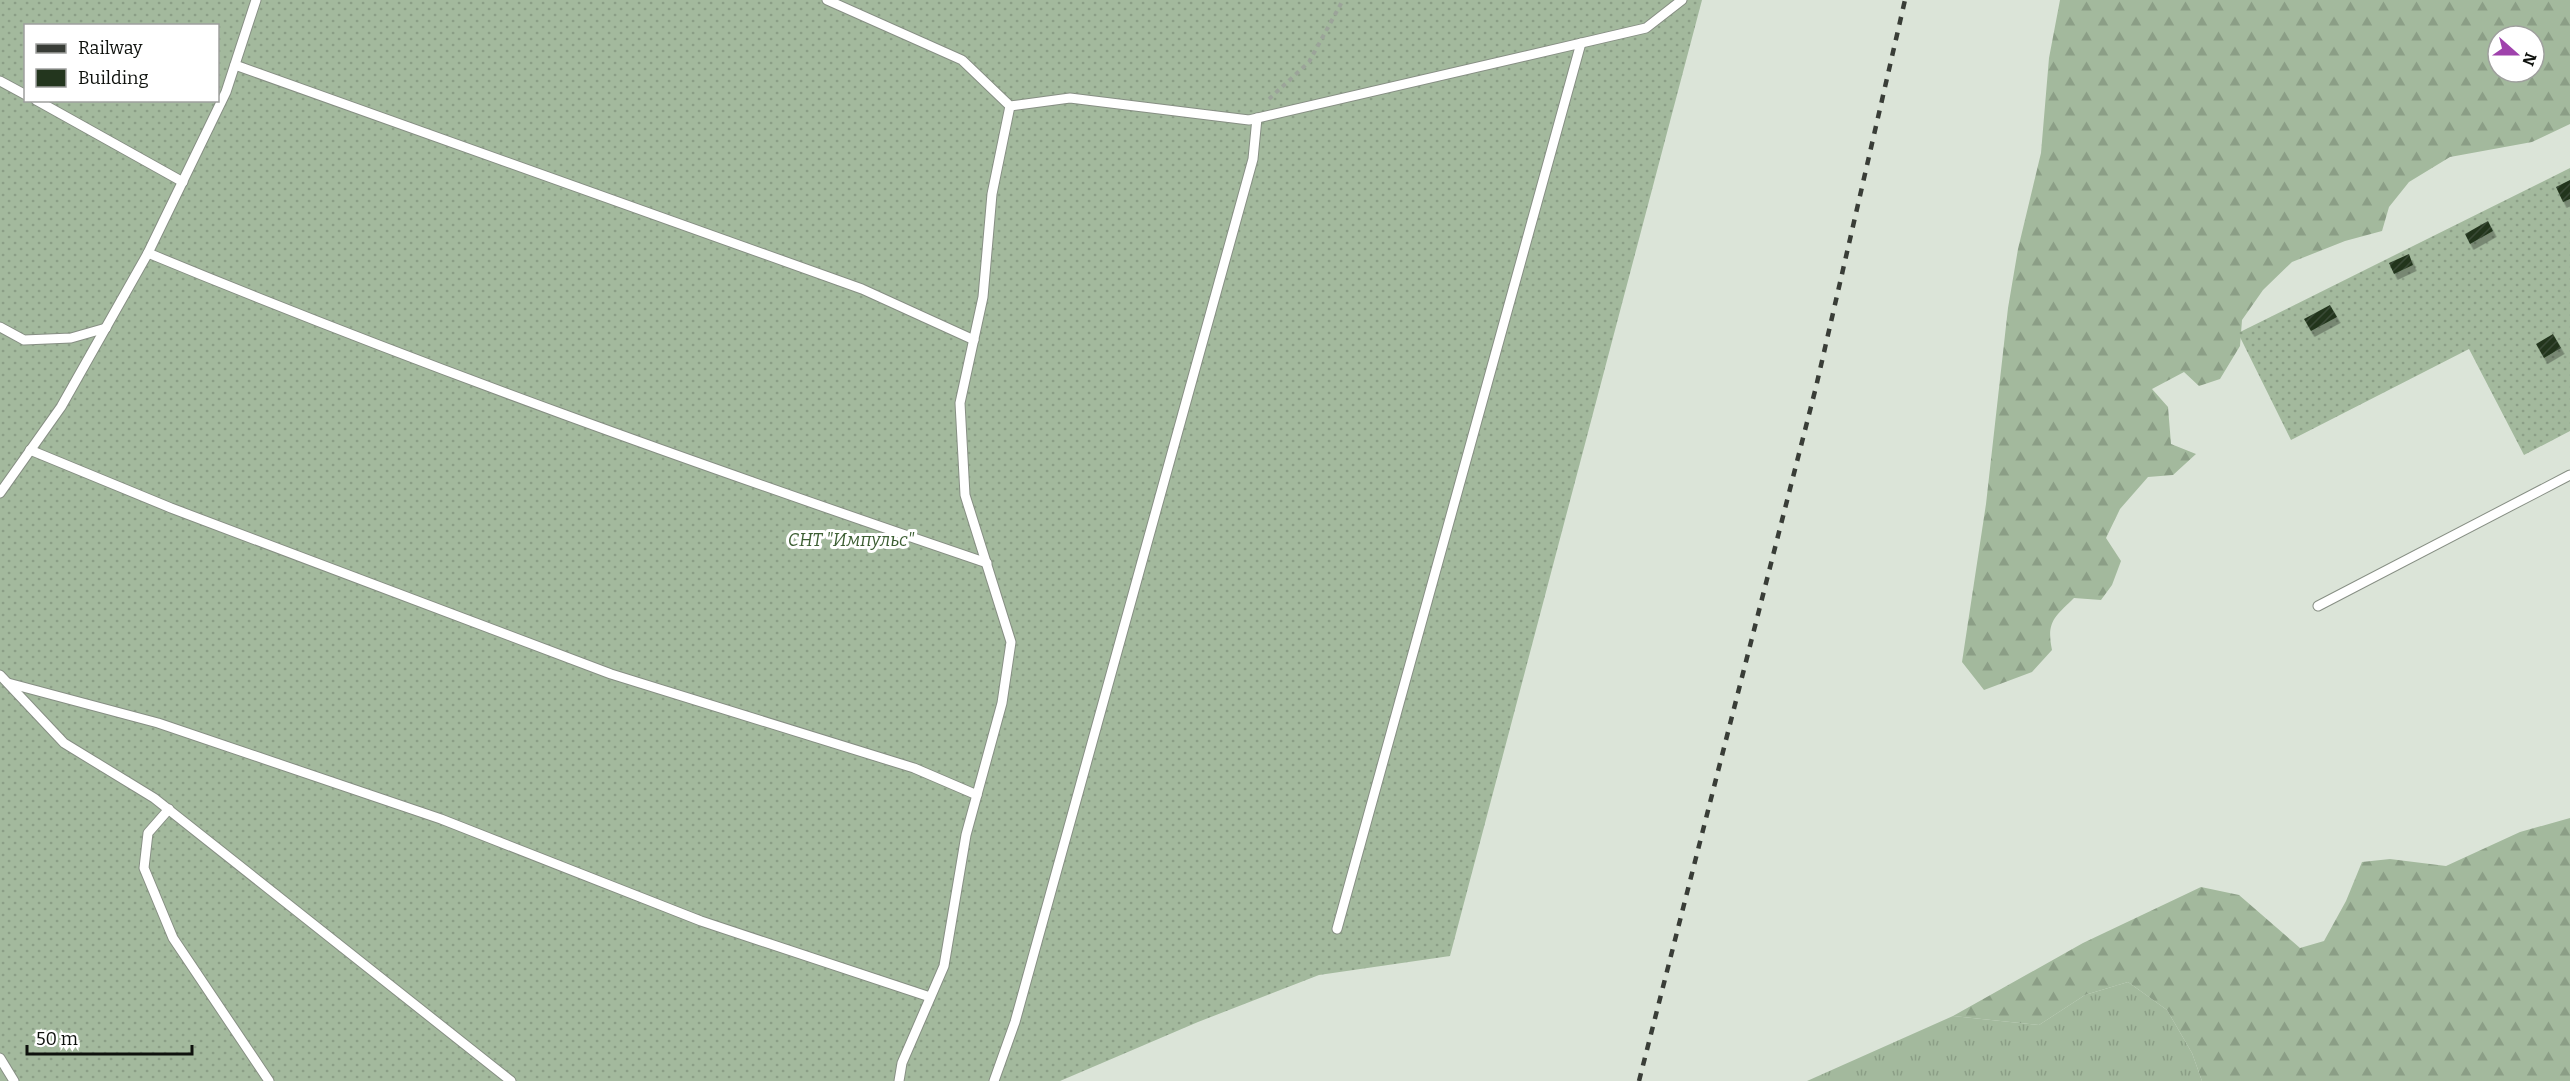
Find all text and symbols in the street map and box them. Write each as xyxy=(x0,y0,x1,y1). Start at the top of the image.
legend xyxy=(24,24,219,102)
north arrow xyxy=(2486,24,2546,84)
text: Railway xyxy=(78,37,143,59)
text: N xyxy=(2518,50,2541,68)
text: Building xyxy=(78,67,149,89)
park label: СНТ "Импульс" xyxy=(788,529,915,551)
scale bar xyxy=(27,1018,192,1056)
text: 50 m xyxy=(36,1028,78,1050)

